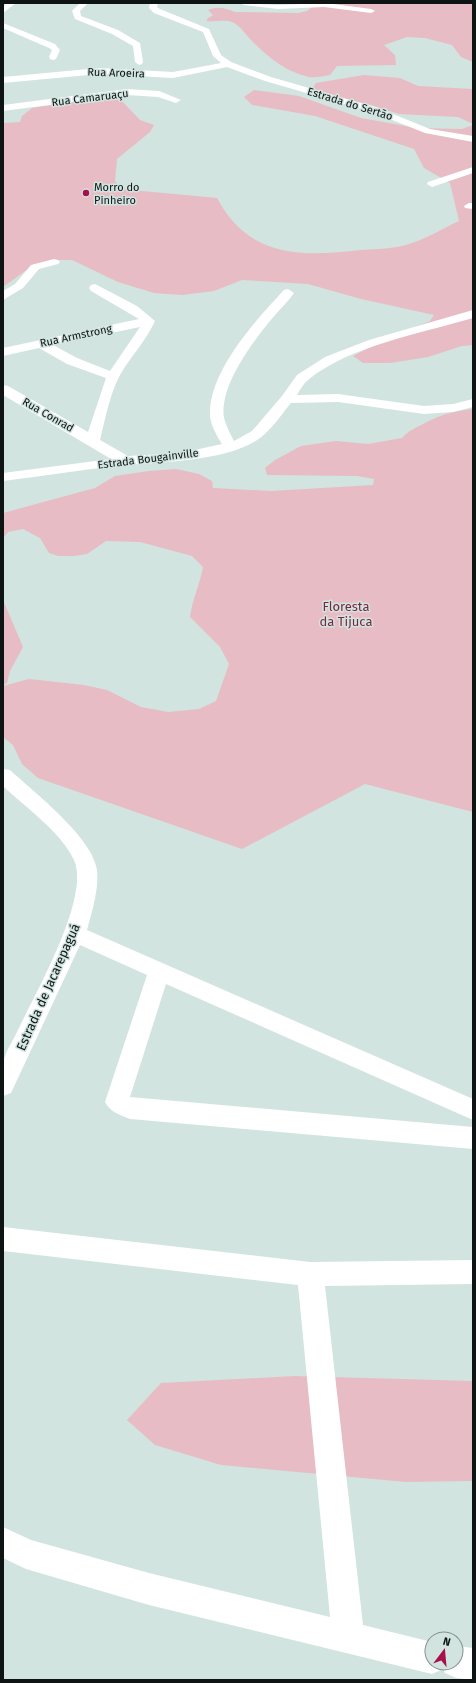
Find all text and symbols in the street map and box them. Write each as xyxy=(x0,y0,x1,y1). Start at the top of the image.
street label: Rua Aroeira xyxy=(87,65,145,81)
street label: Estrada do Sertão xyxy=(306,85,394,123)
street label: Rua Camaruaçu xyxy=(51,87,129,109)
place label: Morro do Pinheiro xyxy=(94,181,140,207)
marker: Morro do Pinheiro xyxy=(81,188,91,198)
street label: Rua Armstrong xyxy=(39,322,114,350)
street label: Rua Conrad xyxy=(20,395,76,435)
street label: Estrada Bougainville xyxy=(97,446,199,472)
park label: Floresta da Tijuca xyxy=(319,599,373,629)
street label: Estrada de Jacarepaguá xyxy=(13,921,83,1053)
north arrow xyxy=(424,1631,464,1671)
text: N xyxy=(441,1635,452,1649)

